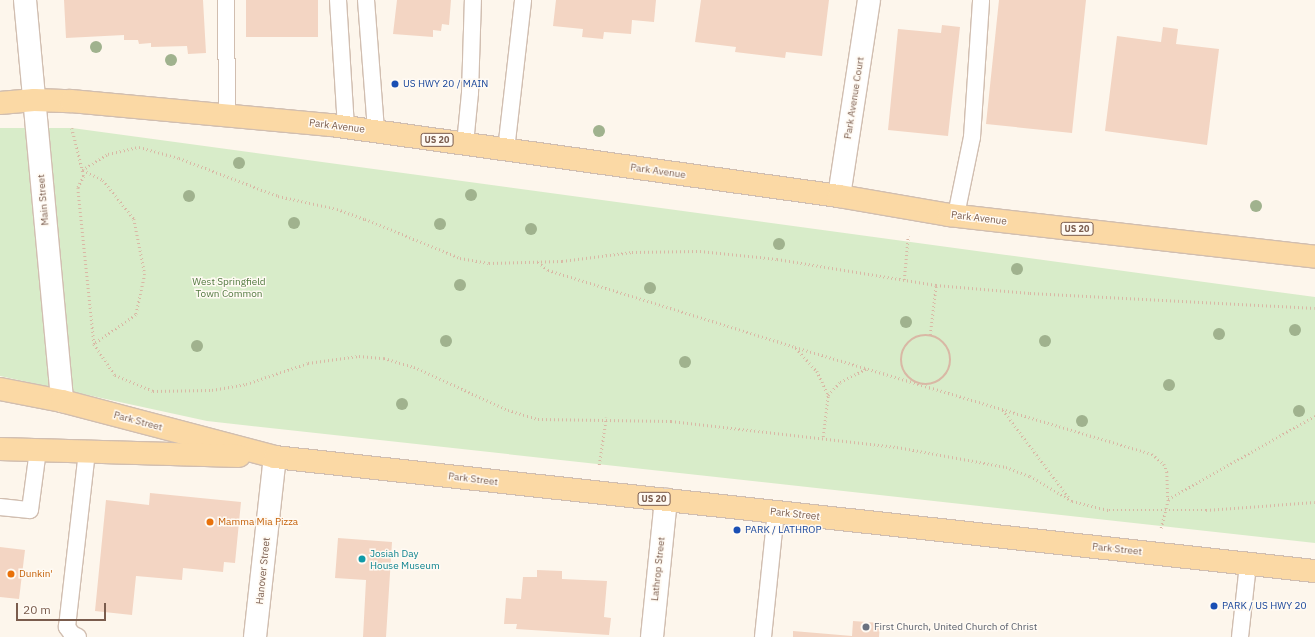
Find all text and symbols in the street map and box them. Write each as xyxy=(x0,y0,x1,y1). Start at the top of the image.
street label: Park Avenue Court xyxy=(842,56,866,140)
place label: US HWY 20 / MAIN xyxy=(403,78,488,90)
marker: US HWY 20 / MAIN xyxy=(390,79,400,89)
street label: Park Avenue xyxy=(308,117,366,135)
road number: US 20 xyxy=(420,133,454,147)
street label: Park Avenue xyxy=(629,161,687,181)
street label: Main Street xyxy=(35,174,51,226)
street label: Park Avenue xyxy=(950,209,1008,227)
road number: US 20 xyxy=(1060,222,1094,236)
park label: West Springfield Town Common xyxy=(192,275,266,298)
street label: Park Street xyxy=(112,409,164,433)
street label: Park Street xyxy=(447,470,499,488)
road number: US 20 xyxy=(637,492,671,506)
street label: Park Street xyxy=(769,505,821,523)
place label: Mamma Mia Pizza xyxy=(218,516,298,528)
marker: Mamma Mia Pizza xyxy=(205,517,215,527)
place label: PARK / LATHROP xyxy=(745,524,821,536)
marker: PARK / LATHROP xyxy=(732,525,742,535)
street label: Lathrop Street xyxy=(649,536,667,602)
street label: Hanover Street xyxy=(254,537,272,605)
street label: Park Street xyxy=(1091,540,1143,558)
place label: Josiah Day House Museum xyxy=(370,547,440,570)
marker: Josiah Day House Museum xyxy=(357,554,367,564)
place label: Dunkin' xyxy=(19,568,53,580)
marker: Dunkin' xyxy=(6,569,16,579)
scale bar xyxy=(18,595,108,621)
place label: PARK / US HWY 20 xyxy=(1222,600,1307,612)
marker: PARK / US HWY 20 xyxy=(1209,601,1219,611)
text: 20 m xyxy=(23,602,51,617)
place label: First Church, United Church of Christ xyxy=(874,621,1037,633)
marker: First Church, United Church of Christ xyxy=(861,622,871,632)

